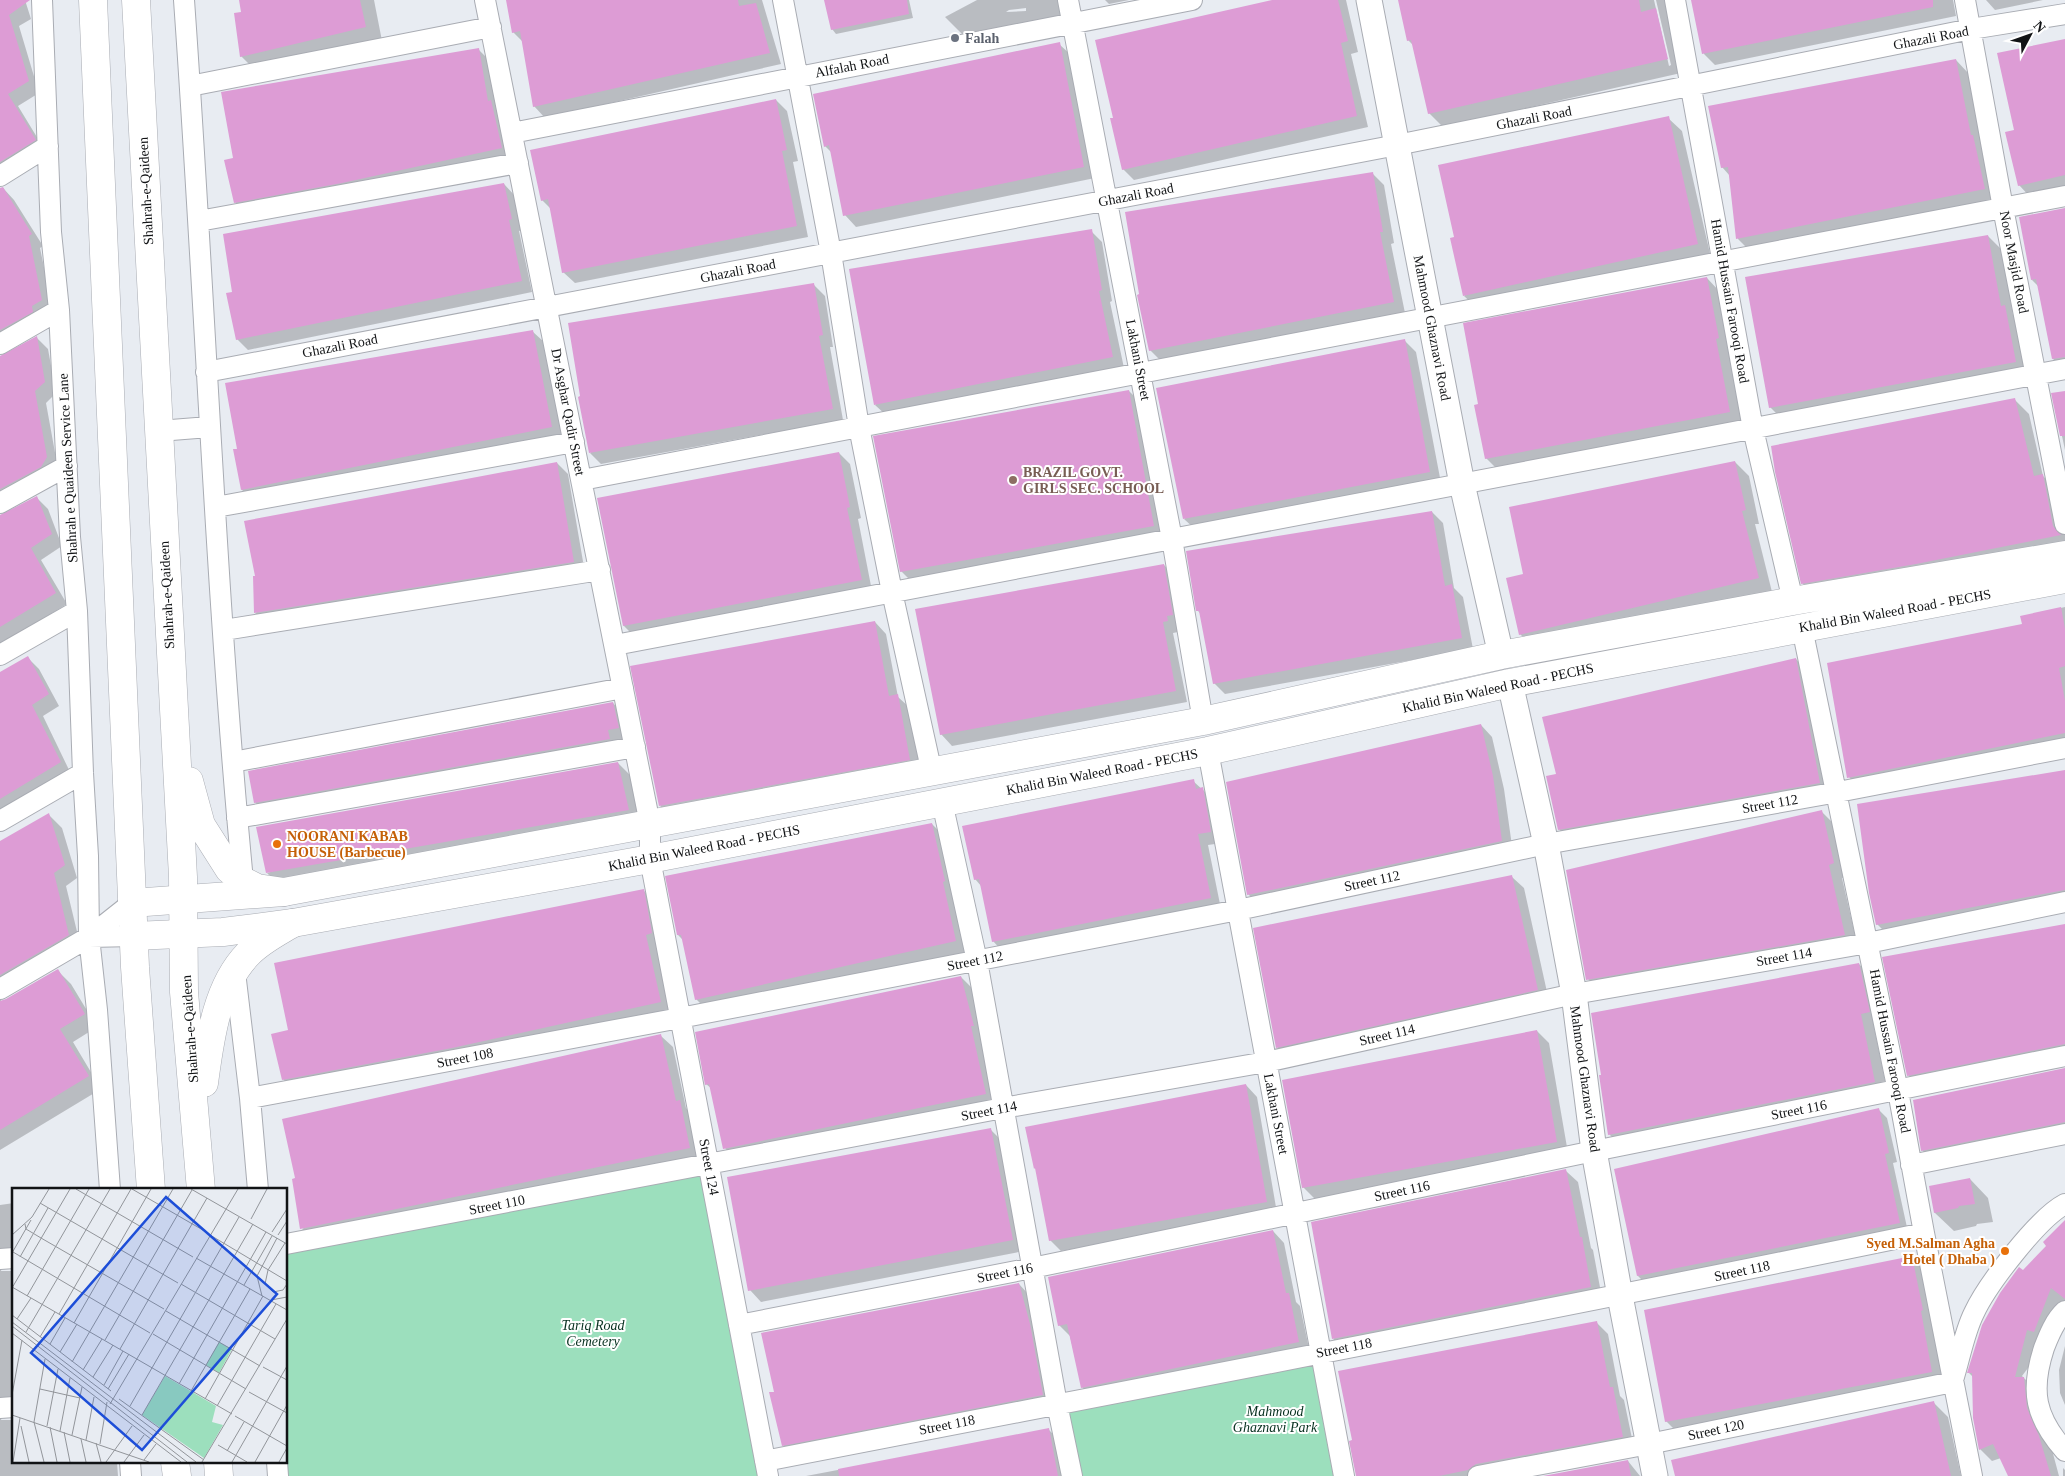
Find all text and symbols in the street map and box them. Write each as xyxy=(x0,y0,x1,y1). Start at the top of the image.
north arrow xyxy=(2005,10,2055,60)
text: N xyxy=(2030,18,2048,36)
street label: Ghazali Road xyxy=(1892,23,1970,53)
place label: Falah xyxy=(965,31,999,46)
marker: Falah xyxy=(949,32,961,44)
street label: Alfalah Road xyxy=(814,51,890,81)
street label: Ghazali Road xyxy=(1495,103,1573,133)
street label: Shahrah-e-Qaideen xyxy=(136,137,156,245)
street label: Ghazali Road xyxy=(1097,180,1175,210)
street label: Noor Masjid Road xyxy=(1997,209,2031,315)
street label: Hamid Hussain Farooqi Road xyxy=(1708,218,1752,384)
street label: Mahmood Ghaznavi Road xyxy=(1411,254,1453,402)
street label: Ghazali Road xyxy=(699,256,777,286)
street label: Lakhani Street xyxy=(1123,318,1153,402)
street label: Ghazali Road xyxy=(301,331,379,361)
street label: Dr Asghar Qadir Street xyxy=(548,347,588,477)
street label: Shahrah e Quaideen Service Lane xyxy=(56,373,80,563)
place label: BRAZIL GOVT. GIRLS SEC. SCHOOL xyxy=(1023,465,1164,496)
marker: BRAZIL GOVT. GIRLS SEC. SCHOOL xyxy=(1007,474,1019,486)
street label: Shahrah-e-Qaideen xyxy=(157,541,177,649)
street label: Khalid Bin Waleed Road - PECHS xyxy=(1798,587,1992,635)
street label: Khalid Bin Waleed Road - PECHS xyxy=(1401,660,1595,716)
street label: Khalid Bin Waleed Road - PECHS xyxy=(1005,746,1199,798)
street label: Street 112 xyxy=(1741,792,1799,816)
street label: Khalid Bin Waleed Road - PECHS xyxy=(607,822,801,874)
place label: NOORANI KABAB HOUSE (Barbecue) xyxy=(287,829,408,861)
marker: NOORANI KABAB HOUSE (Barbecue) xyxy=(271,838,283,850)
street label: Street 112 xyxy=(1343,868,1401,894)
street label: Street 114 xyxy=(1755,945,1813,969)
street label: Street 112 xyxy=(946,948,1004,974)
street label: Hamid Hussain Farooqi Road xyxy=(1867,968,1913,1134)
street label: Shahrah-e-Qaideen xyxy=(179,975,201,1083)
street label: Mahmood Ghaznavi Road xyxy=(1567,1005,1603,1153)
street label: Street 114 xyxy=(1358,1021,1416,1049)
street label: Street 108 xyxy=(436,1045,494,1071)
street label: Lakhani Street xyxy=(1261,1072,1291,1156)
street label: Street 116 xyxy=(1770,1097,1828,1123)
street label: Street 114 xyxy=(960,1098,1018,1124)
street label: Street 124 xyxy=(696,1138,722,1196)
street label: Street 116 xyxy=(1373,1178,1431,1204)
inset map xyxy=(12,1188,288,1464)
street label: Street 110 xyxy=(468,1192,526,1218)
place label: Syed M.Salman Agha Hotel ( Dhaba ) xyxy=(1866,1236,1995,1268)
marker: Syed M.Salman Agha Hotel ( Dhaba ) xyxy=(1999,1245,2011,1257)
street label: Street 118 xyxy=(1713,1258,1771,1284)
street label: Street 116 xyxy=(976,1260,1034,1286)
park label: Tariq Road Cemetery xyxy=(562,1318,625,1349)
street label: Street 118 xyxy=(1315,1335,1373,1361)
park label: Mahmood Ghaznavi Park xyxy=(1233,1404,1318,1435)
street label: Street 118 xyxy=(918,1412,976,1438)
street label: Street 120 xyxy=(1686,1417,1746,1443)

